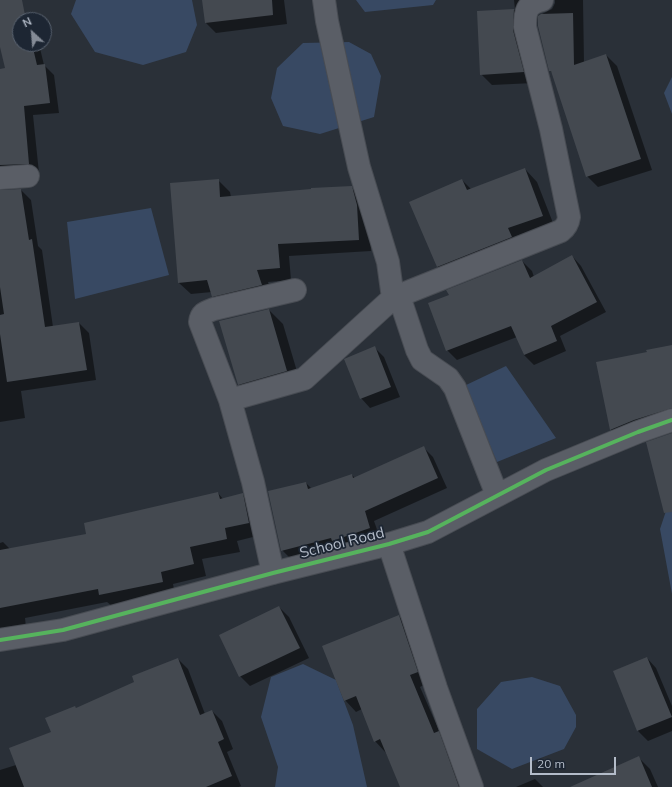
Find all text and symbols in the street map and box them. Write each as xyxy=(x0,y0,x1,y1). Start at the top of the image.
north arrow xyxy=(12,12,52,52)
text: N xyxy=(20,14,34,30)
street label: School Road xyxy=(298,524,386,562)
scale bar xyxy=(532,749,618,775)
text: 20 m xyxy=(537,756,565,771)

